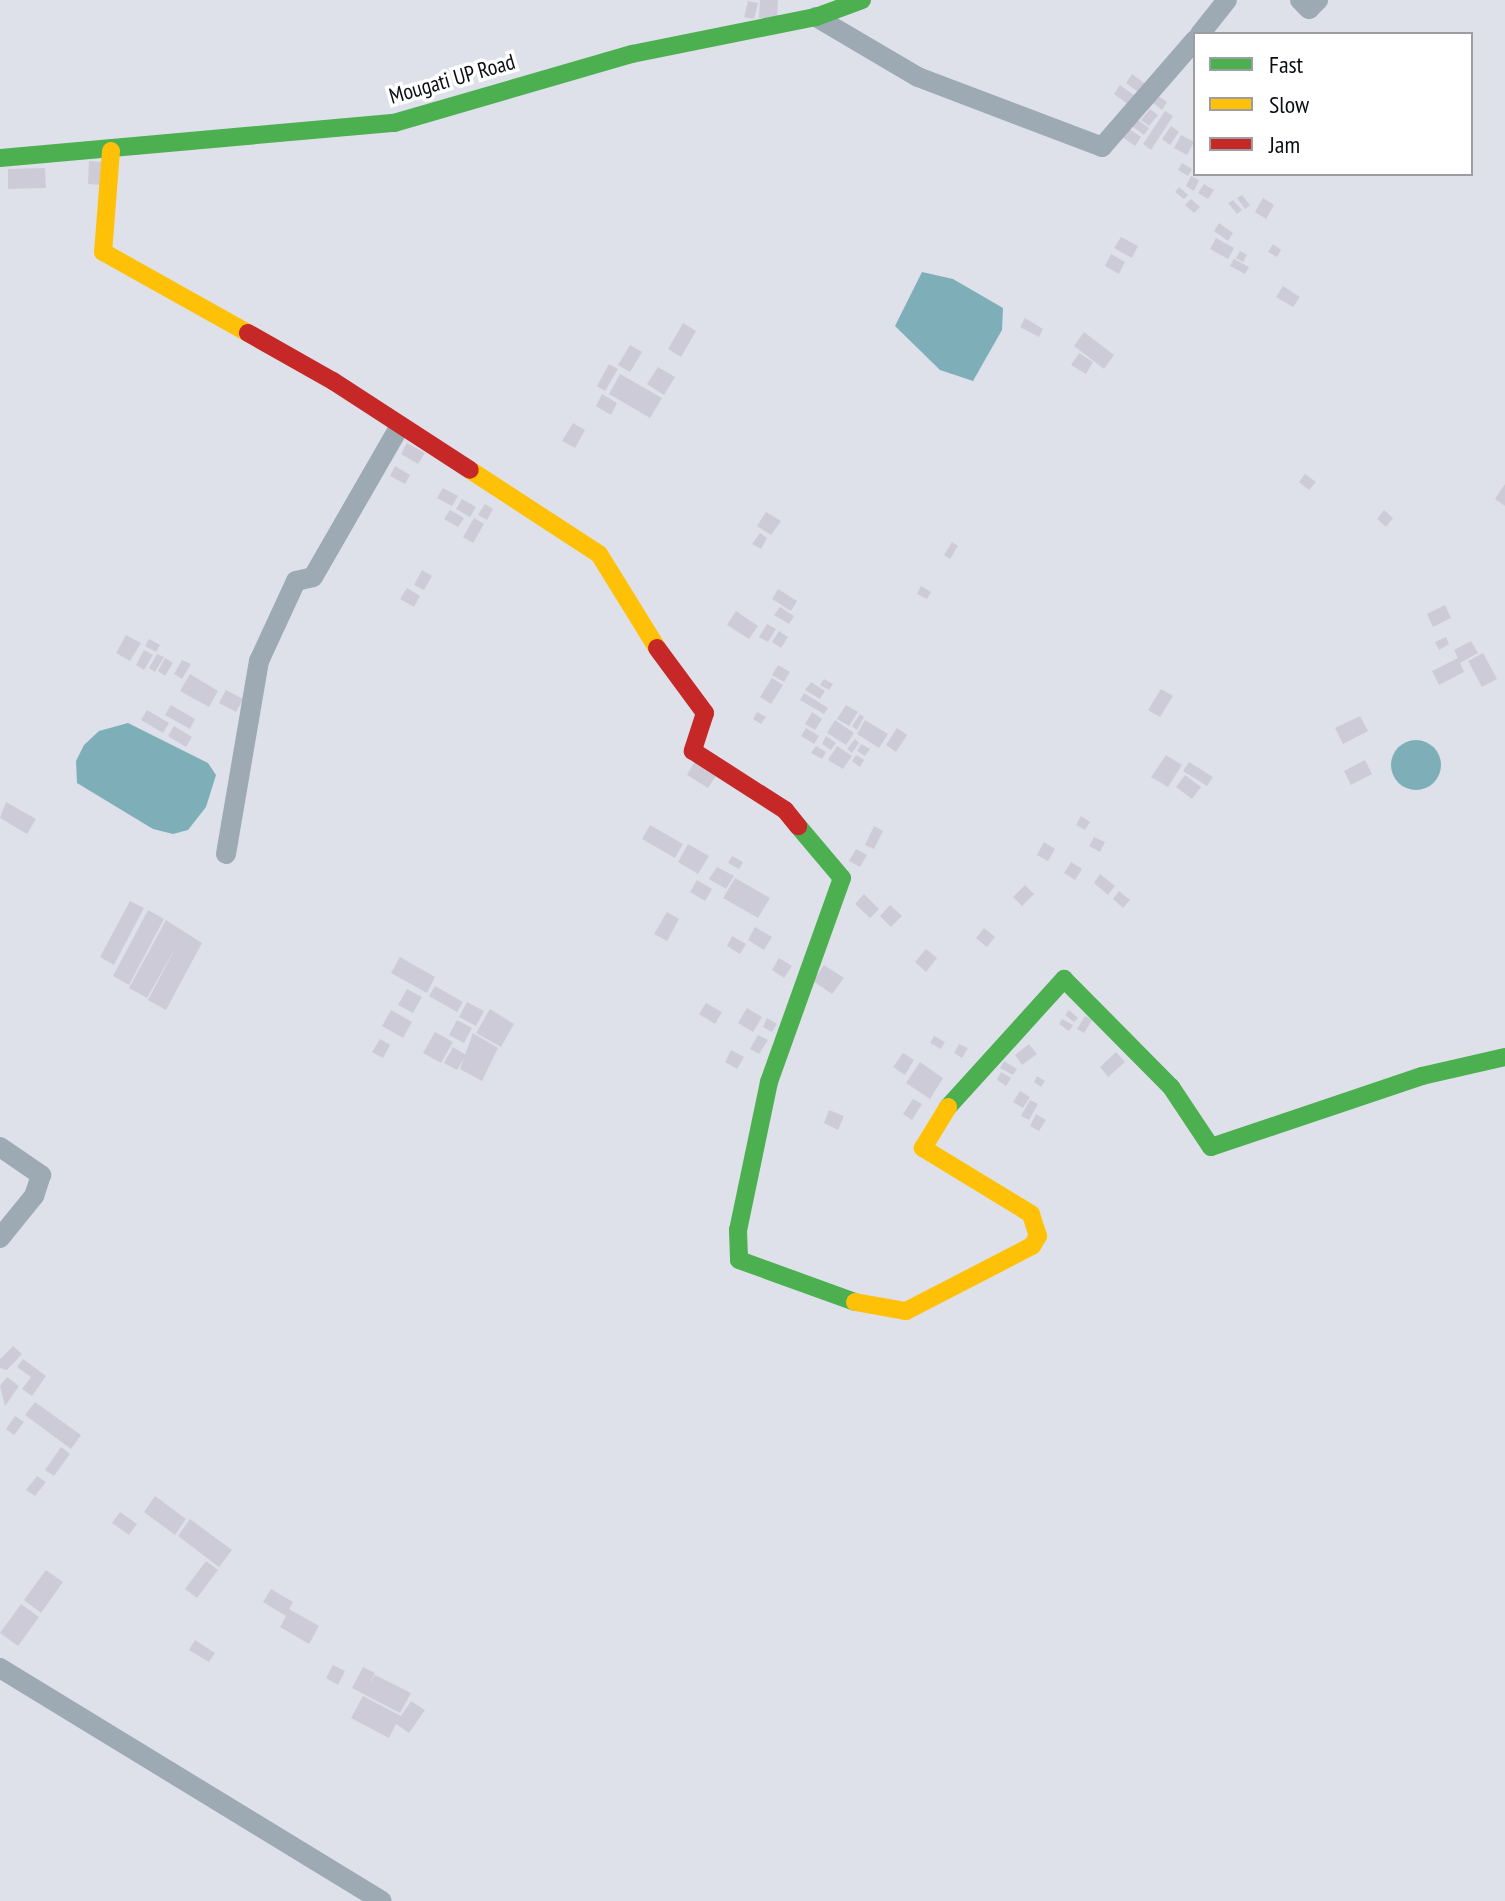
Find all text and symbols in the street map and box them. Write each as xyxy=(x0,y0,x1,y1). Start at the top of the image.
legend xyxy=(1193,32,1473,176)
street label: Mougati UP Road xyxy=(386,48,518,110)
text: Fast xyxy=(1269,49,1303,80)
text: Slow xyxy=(1269,89,1309,120)
text: Jam xyxy=(1269,129,1300,160)

